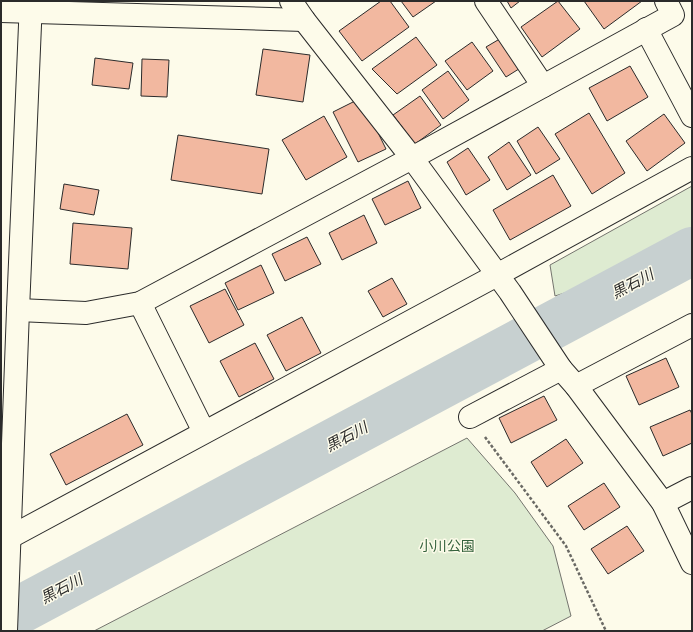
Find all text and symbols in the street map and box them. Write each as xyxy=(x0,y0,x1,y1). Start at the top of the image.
water label: 黒石川 xyxy=(608,264,658,302)
water label: 黒石川 xyxy=(322,417,372,455)
park label: 小川公園 xyxy=(419,537,475,554)
water label: 黒石川 xyxy=(37,569,87,607)

